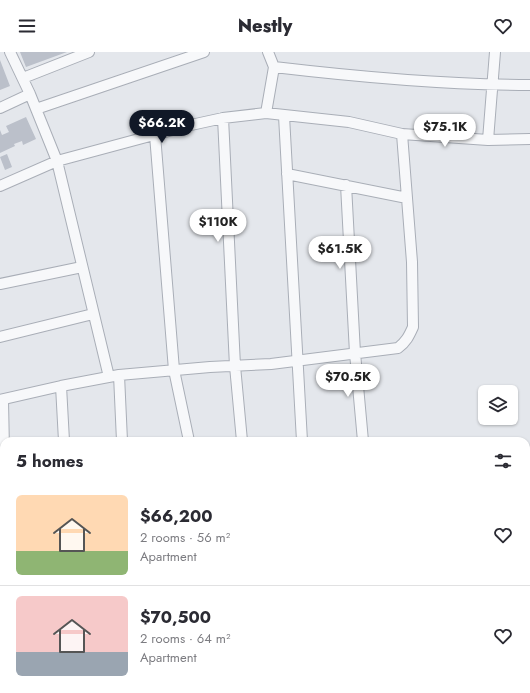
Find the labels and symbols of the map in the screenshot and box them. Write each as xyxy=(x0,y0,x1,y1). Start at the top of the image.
pin: $66.2K xyxy=(129,110,195,144)
pin: $75.1K xyxy=(412,114,478,148)
pin: $110K xyxy=(190,209,246,243)
pin: $61.5K xyxy=(307,236,373,270)
pin: $70.5K xyxy=(315,364,381,398)

